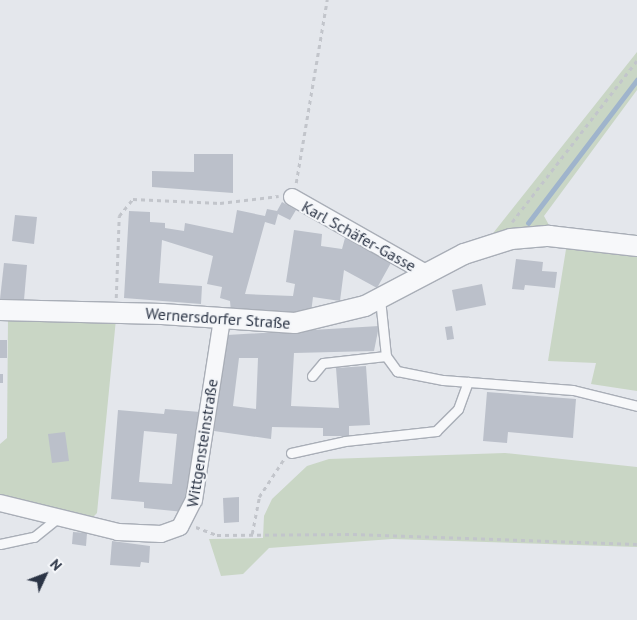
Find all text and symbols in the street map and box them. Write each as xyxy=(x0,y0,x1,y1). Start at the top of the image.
street label: Karl Schäfer-Gasse xyxy=(299,197,419,275)
street label: Wernersdorfer Straße xyxy=(145,303,291,333)
street label: Wittgensteinstraße xyxy=(182,377,222,509)
north arrow xyxy=(20,550,70,600)
text: N xyxy=(46,555,66,574)

